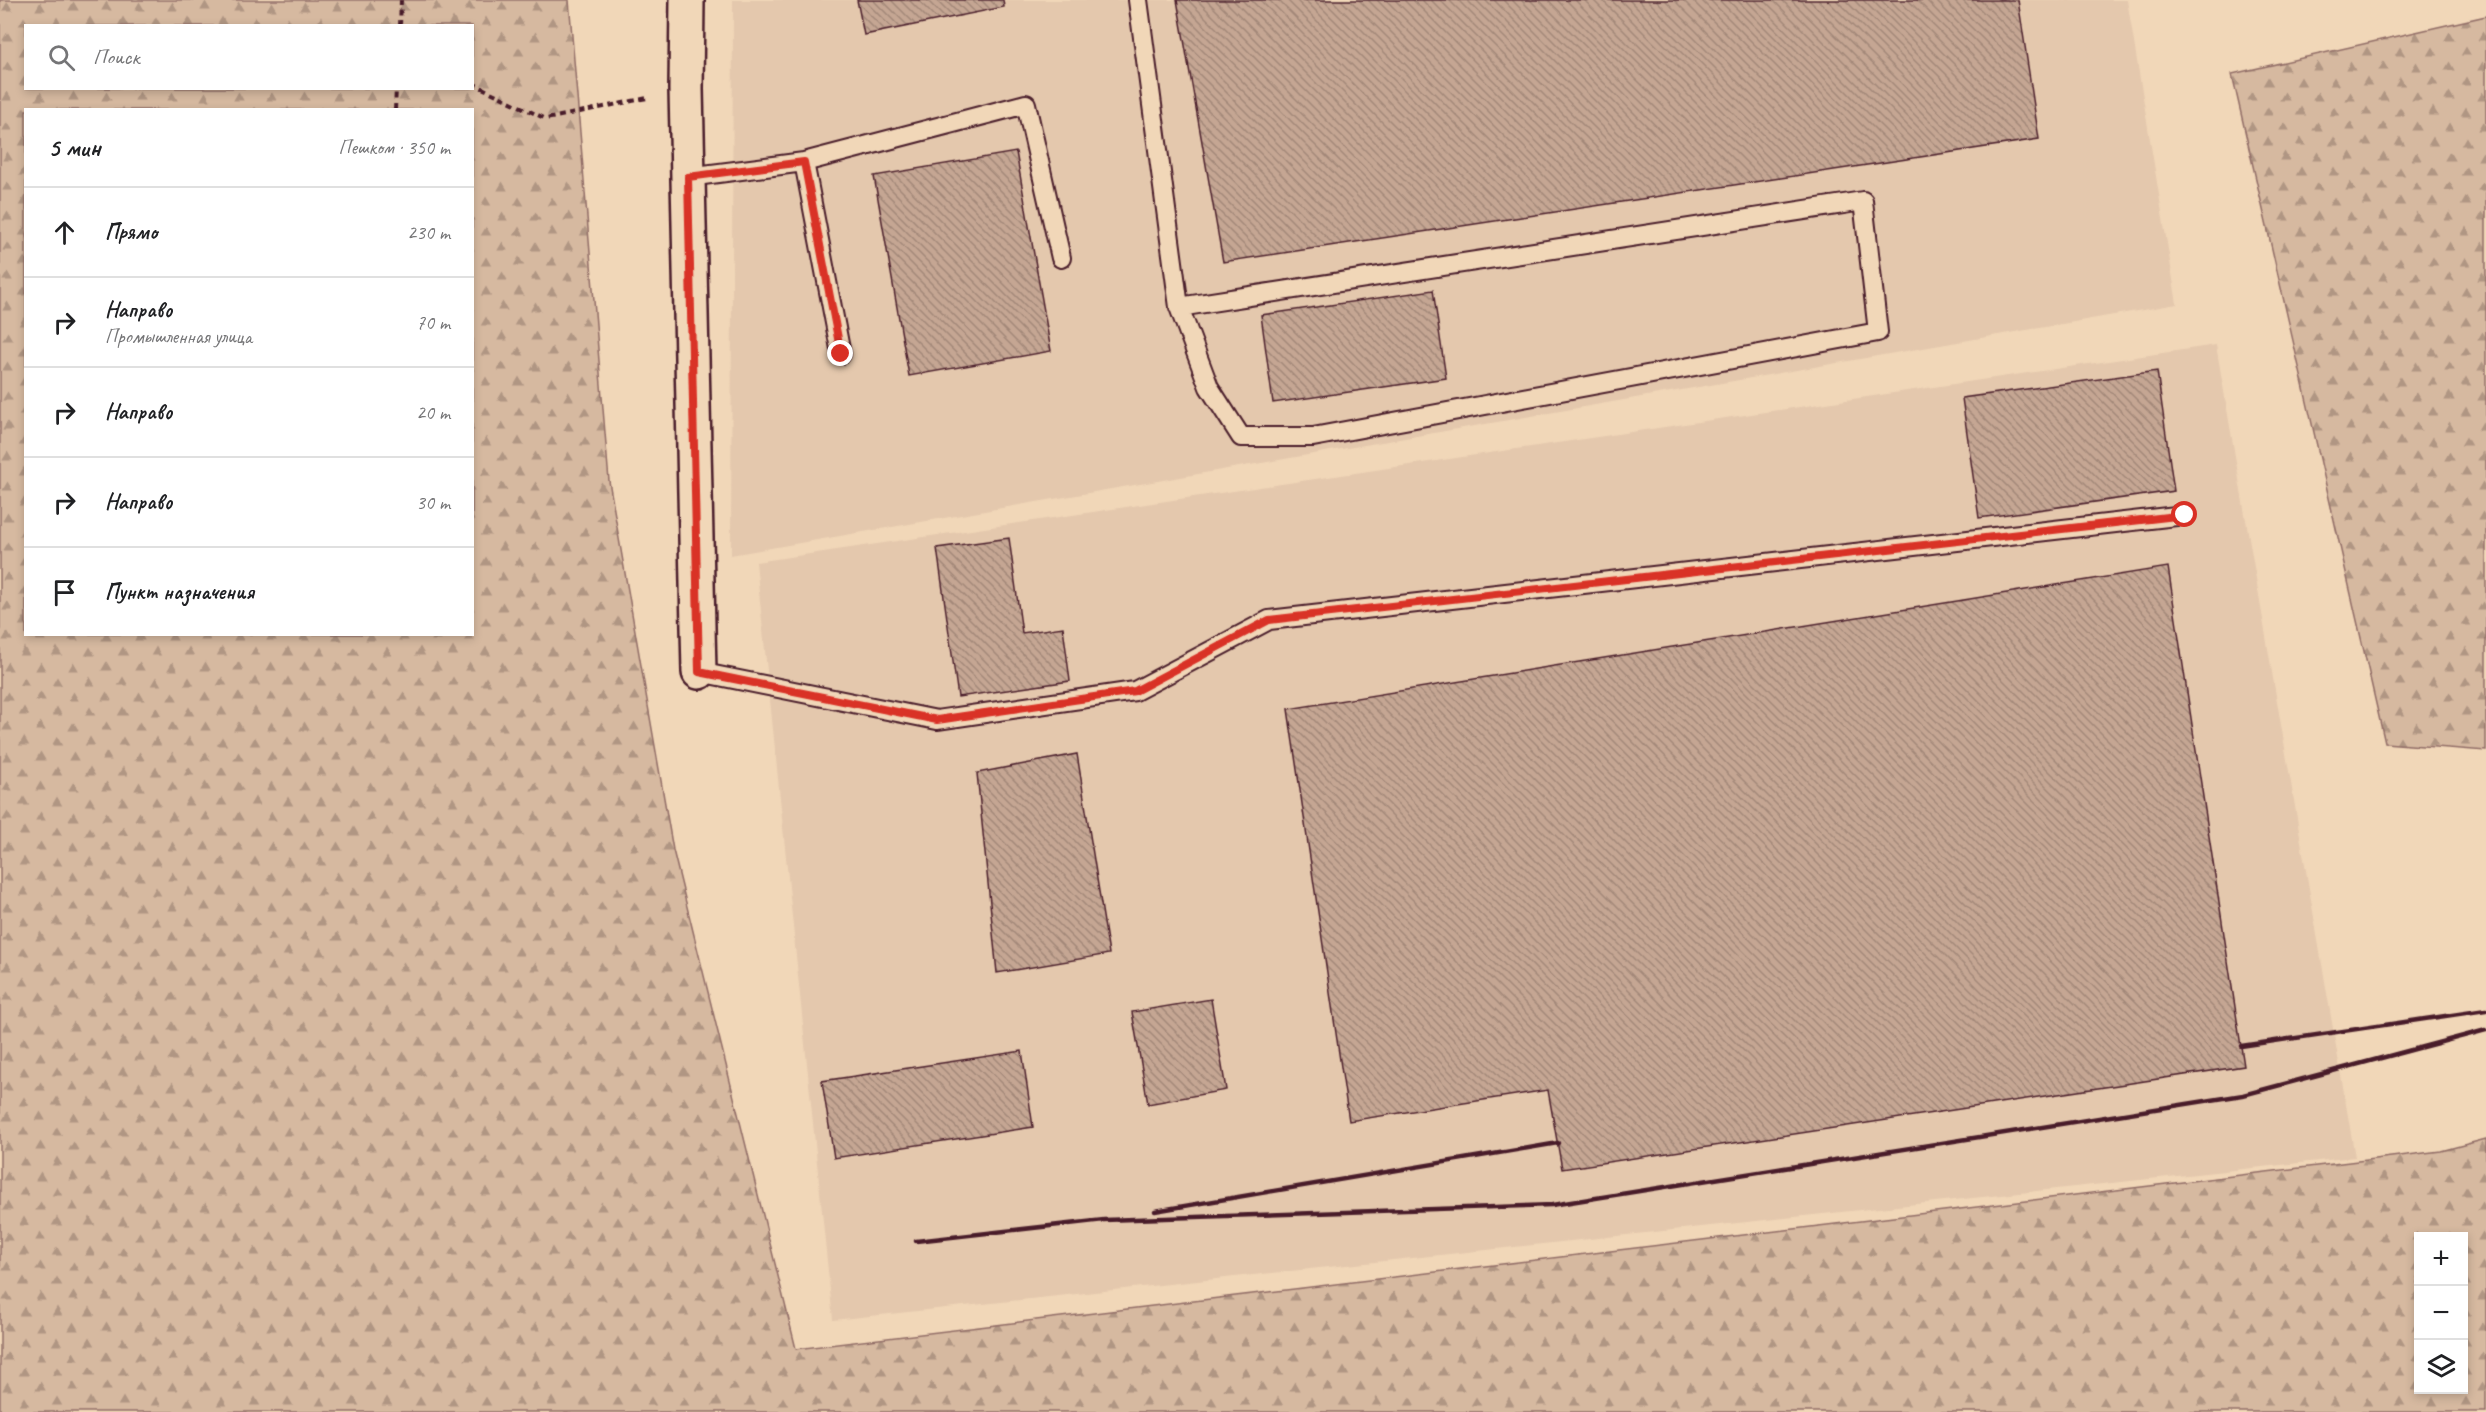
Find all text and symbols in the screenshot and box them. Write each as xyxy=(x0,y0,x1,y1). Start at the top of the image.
search box xyxy=(24,24,474,90)
icon: search xyxy=(45,41,78,74)
text: Поиск xyxy=(93,43,139,71)
text: 5 мин xyxy=(48,131,100,164)
text: Пешком · 350 m xyxy=(338,135,450,160)
icon: ahead xyxy=(48,216,81,249)
text: Прямо xyxy=(105,218,157,246)
text: 230 m xyxy=(407,220,450,245)
text: Направо xyxy=(105,296,172,324)
icon: right xyxy=(48,306,81,339)
text: 70 m xyxy=(416,310,450,335)
text: Промышленная улица xyxy=(105,324,252,349)
route end xyxy=(827,340,853,366)
icon: right xyxy=(48,396,81,429)
text: Направо xyxy=(105,398,172,426)
text: 20 m xyxy=(416,400,450,425)
icon: right xyxy=(48,486,81,519)
text: Направо xyxy=(105,488,172,516)
text: 30 m xyxy=(416,490,450,515)
route start xyxy=(2171,501,2197,527)
icon: arrive xyxy=(48,576,81,609)
text: Пункт назначения xyxy=(105,578,254,606)
map controls xyxy=(2414,1232,2468,1394)
button: + xyxy=(2414,1232,2468,1286)
button: − xyxy=(2414,1286,2468,1340)
button: layers xyxy=(2414,1340,2468,1394)

